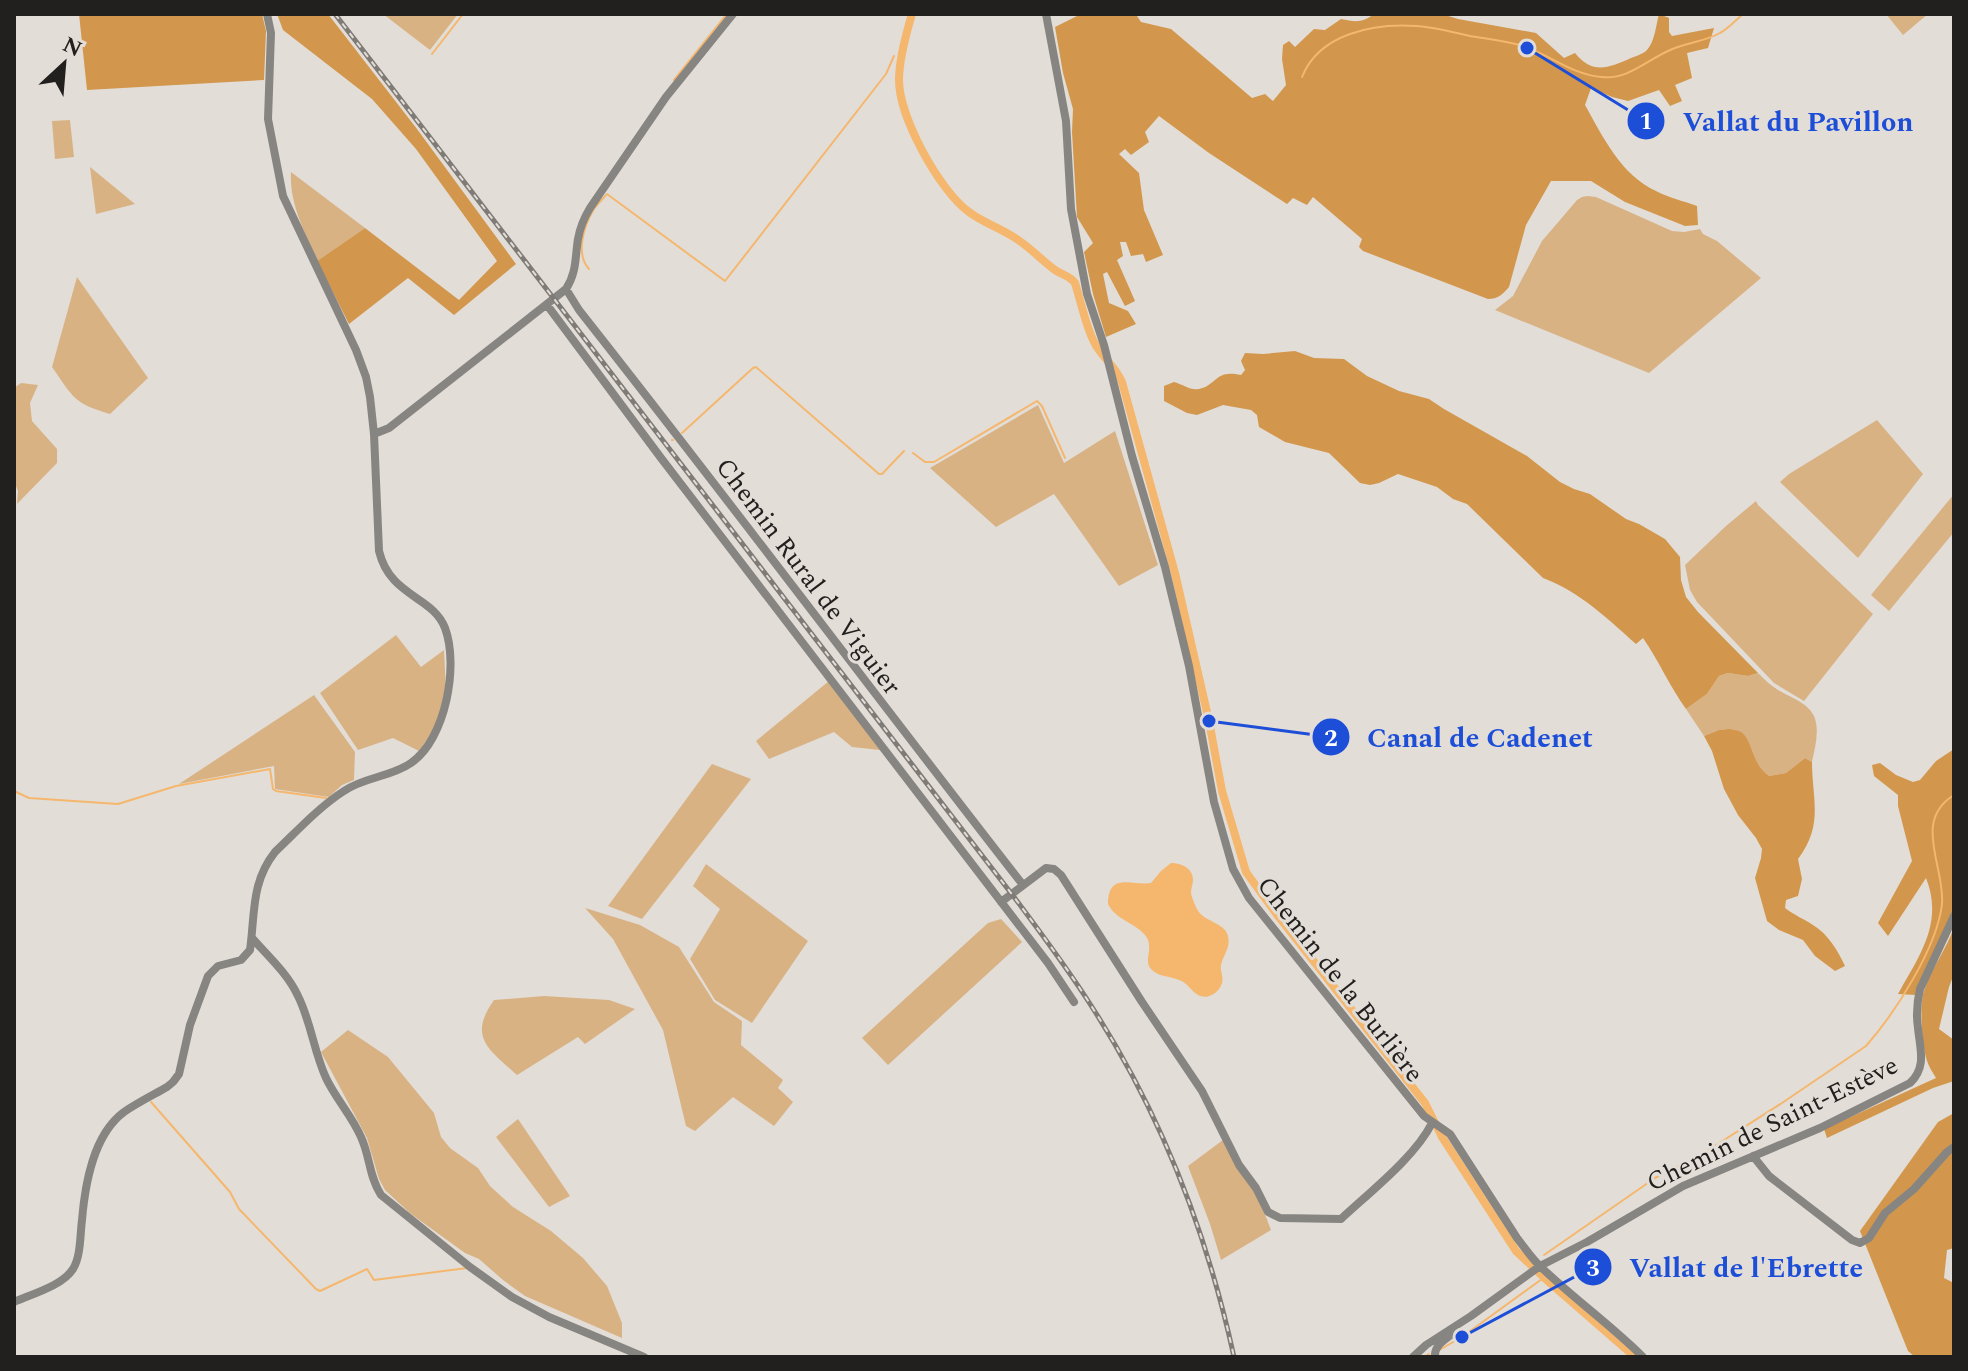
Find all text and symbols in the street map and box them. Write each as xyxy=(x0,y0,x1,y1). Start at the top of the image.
north arrow xyxy=(24,24,104,104)
text: N xyxy=(57,29,87,66)
callout: Vallat du Pavillon xyxy=(1626,95,1929,147)
text: Vallat du Pavillon xyxy=(1682,101,1914,144)
text: 1 xyxy=(1639,104,1653,140)
street label: Chemin Rural de Viguier xyxy=(705,449,911,704)
callout: Canal de Cadenet xyxy=(1311,711,1609,763)
text: Canal de Cadenet xyxy=(1367,717,1593,760)
text: 2 xyxy=(1324,721,1338,757)
street label: Chemin de la Burlière xyxy=(1247,868,1434,1091)
street label: Chemin de Saint-Estève xyxy=(1640,1045,1905,1202)
callout: Vallat de l'Ebrette xyxy=(1573,1241,1879,1293)
text: Vallat de l'Ebrette xyxy=(1629,1247,1863,1290)
text: 3 xyxy=(1586,1251,1600,1287)

